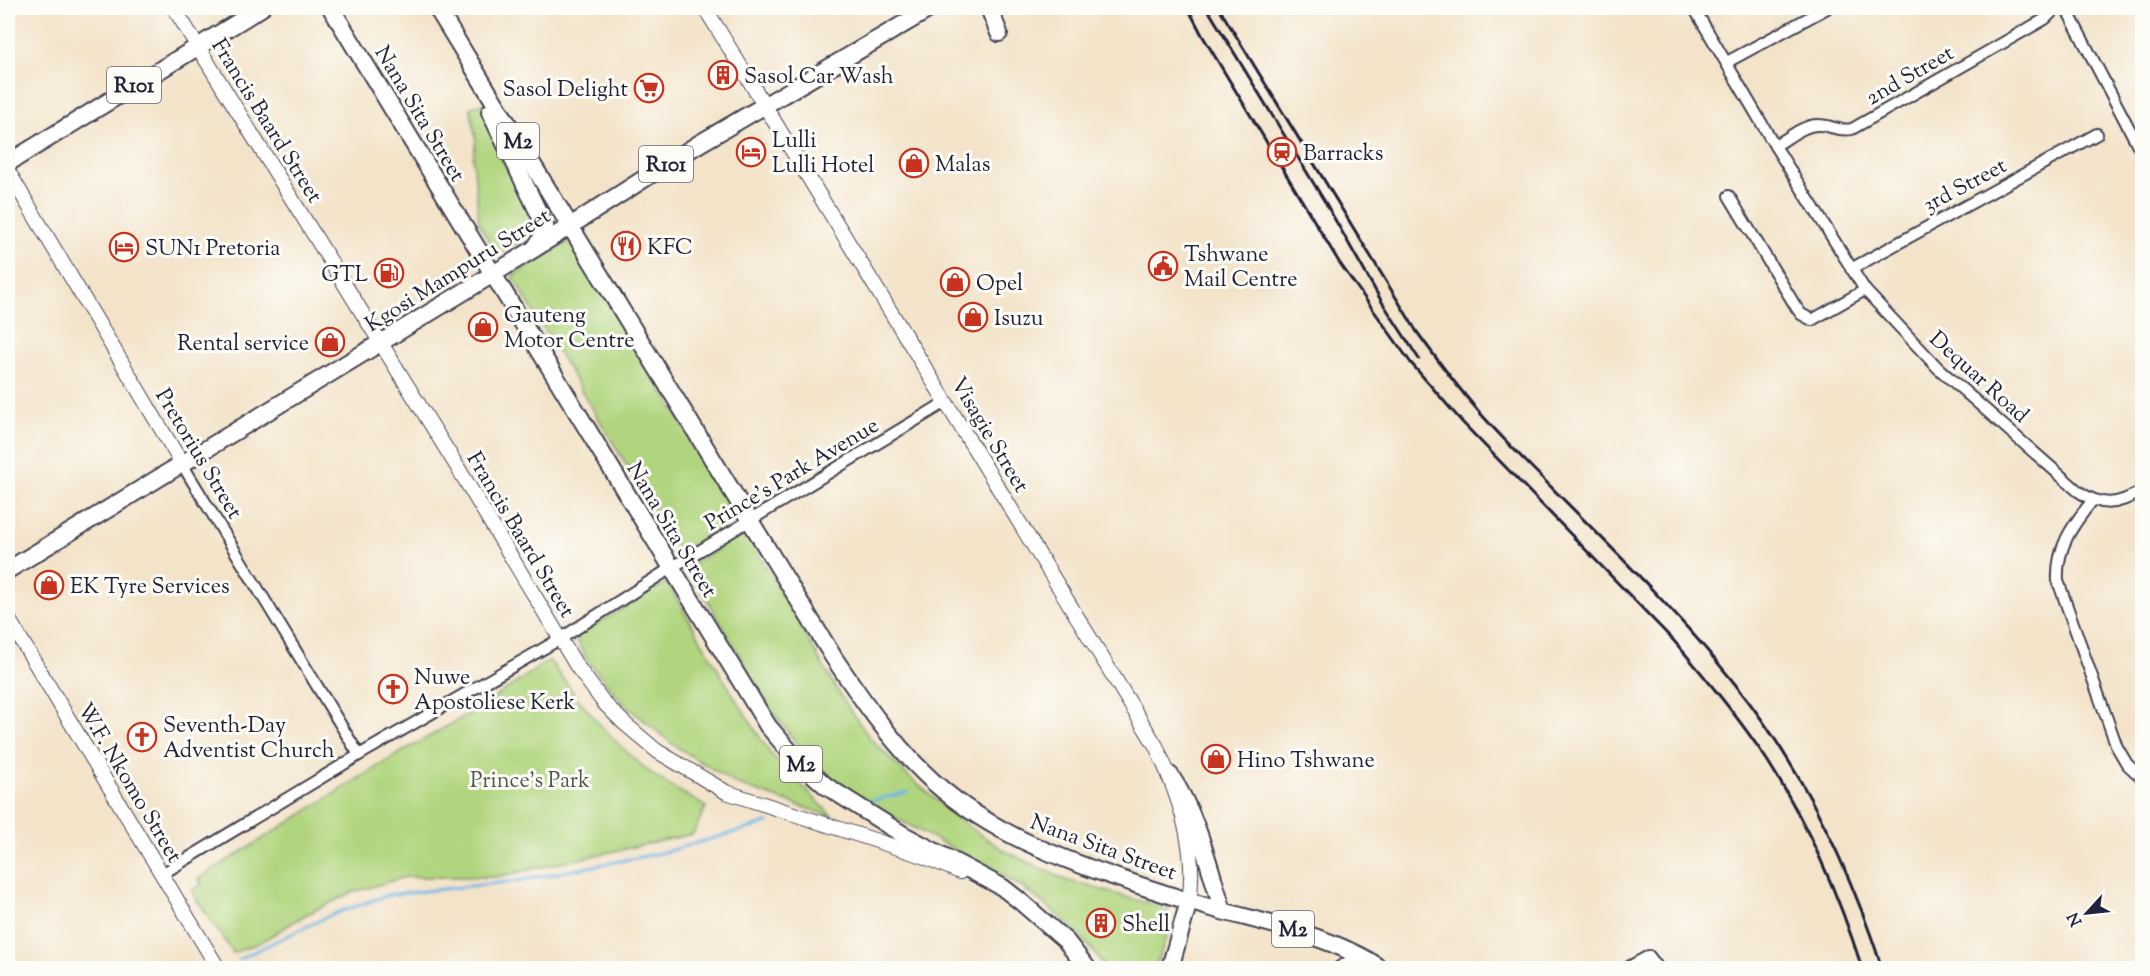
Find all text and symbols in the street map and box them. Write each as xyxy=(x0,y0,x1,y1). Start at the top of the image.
street label: Francis Baard Street xyxy=(202,33,329,210)
street label: 2nd Street xyxy=(1860,38,1961,115)
street label: Nana Sita Street xyxy=(365,40,472,189)
building icon: Sasol Car Wash xyxy=(707,59,739,91)
place label: Sasol Car Wash xyxy=(744,62,894,94)
road number: R101 xyxy=(107,67,161,103)
supermarket icon: Sasol Delight xyxy=(633,72,665,104)
place label: Sasol Delight xyxy=(503,75,628,107)
road number: M2 xyxy=(497,123,539,159)
place label: Lulli Lulli Hotel xyxy=(772,126,874,183)
hotel icon: Lulli Lulli Hotel xyxy=(735,136,767,168)
station icon: Barracks xyxy=(1266,136,1298,168)
place label: Barracks xyxy=(1303,139,1384,171)
road number: R101 xyxy=(639,146,693,182)
shop icon: Malas xyxy=(898,147,930,179)
place label: Malas xyxy=(935,150,990,182)
street label: 3rd Street xyxy=(1918,151,2013,222)
street label: Kgosi Mampuru Street xyxy=(360,201,558,342)
restaurant icon: KFC xyxy=(610,230,642,262)
hotel icon: SUN1 Pretoria xyxy=(108,231,140,263)
place label: KFC xyxy=(647,233,693,265)
place label: SUN1 Pretoria xyxy=(145,234,280,266)
place label: Tshwane Mail Centre xyxy=(1184,240,1298,297)
public building icon: Tshwane Mail Centre xyxy=(1147,250,1179,282)
fuel station icon: GTL xyxy=(373,257,405,289)
place label: GTL xyxy=(321,260,368,292)
shop icon: Opel xyxy=(939,266,971,298)
place label: Opel xyxy=(976,269,1023,301)
place label: Gauteng Motor Centre xyxy=(504,301,634,358)
shop icon: Isuzu xyxy=(957,301,989,333)
place label: Isuzu xyxy=(994,304,1044,336)
shop icon: Gauteng Motor Centre xyxy=(467,311,499,343)
street label: Dequar Road xyxy=(1921,325,2035,432)
shop icon: Rental service xyxy=(314,326,346,358)
place label: Rental service xyxy=(177,329,309,361)
street label: Visagie Street xyxy=(941,372,1036,500)
street label: Pretorius Street xyxy=(146,383,249,526)
street label: Prince's Park Avenue xyxy=(699,411,886,540)
street label: Francis Baard Street xyxy=(457,446,582,625)
street label: Nana Sita Street xyxy=(617,456,724,605)
shop icon: EK Tyre Services xyxy=(33,569,65,601)
place label: EK Tyre Services xyxy=(70,572,230,604)
place label: Nuwe Apostoliese Kerk xyxy=(414,663,575,720)
church icon: Nuwe Apostoliese Kerk xyxy=(377,673,409,705)
street label: W.F. Nkomo Street xyxy=(68,697,189,870)
place label: Seventh-Day Adventist Church xyxy=(163,711,335,768)
church icon: Seventh-Day Adventist Church xyxy=(126,721,158,753)
shop icon: Hino Tshwane xyxy=(1200,743,1232,775)
road number: M2 xyxy=(780,746,822,782)
place label: Hino Tshwane xyxy=(1237,746,1375,778)
park label: Prince's Park xyxy=(470,766,590,798)
street label: Nana Sita Street xyxy=(1025,807,1181,890)
north arrow xyxy=(2057,883,2117,943)
building icon: Shell xyxy=(1085,907,1117,939)
text: N xyxy=(2063,908,2089,930)
place label: Shell xyxy=(1122,910,1170,942)
road number: M2 xyxy=(1272,911,1314,947)

